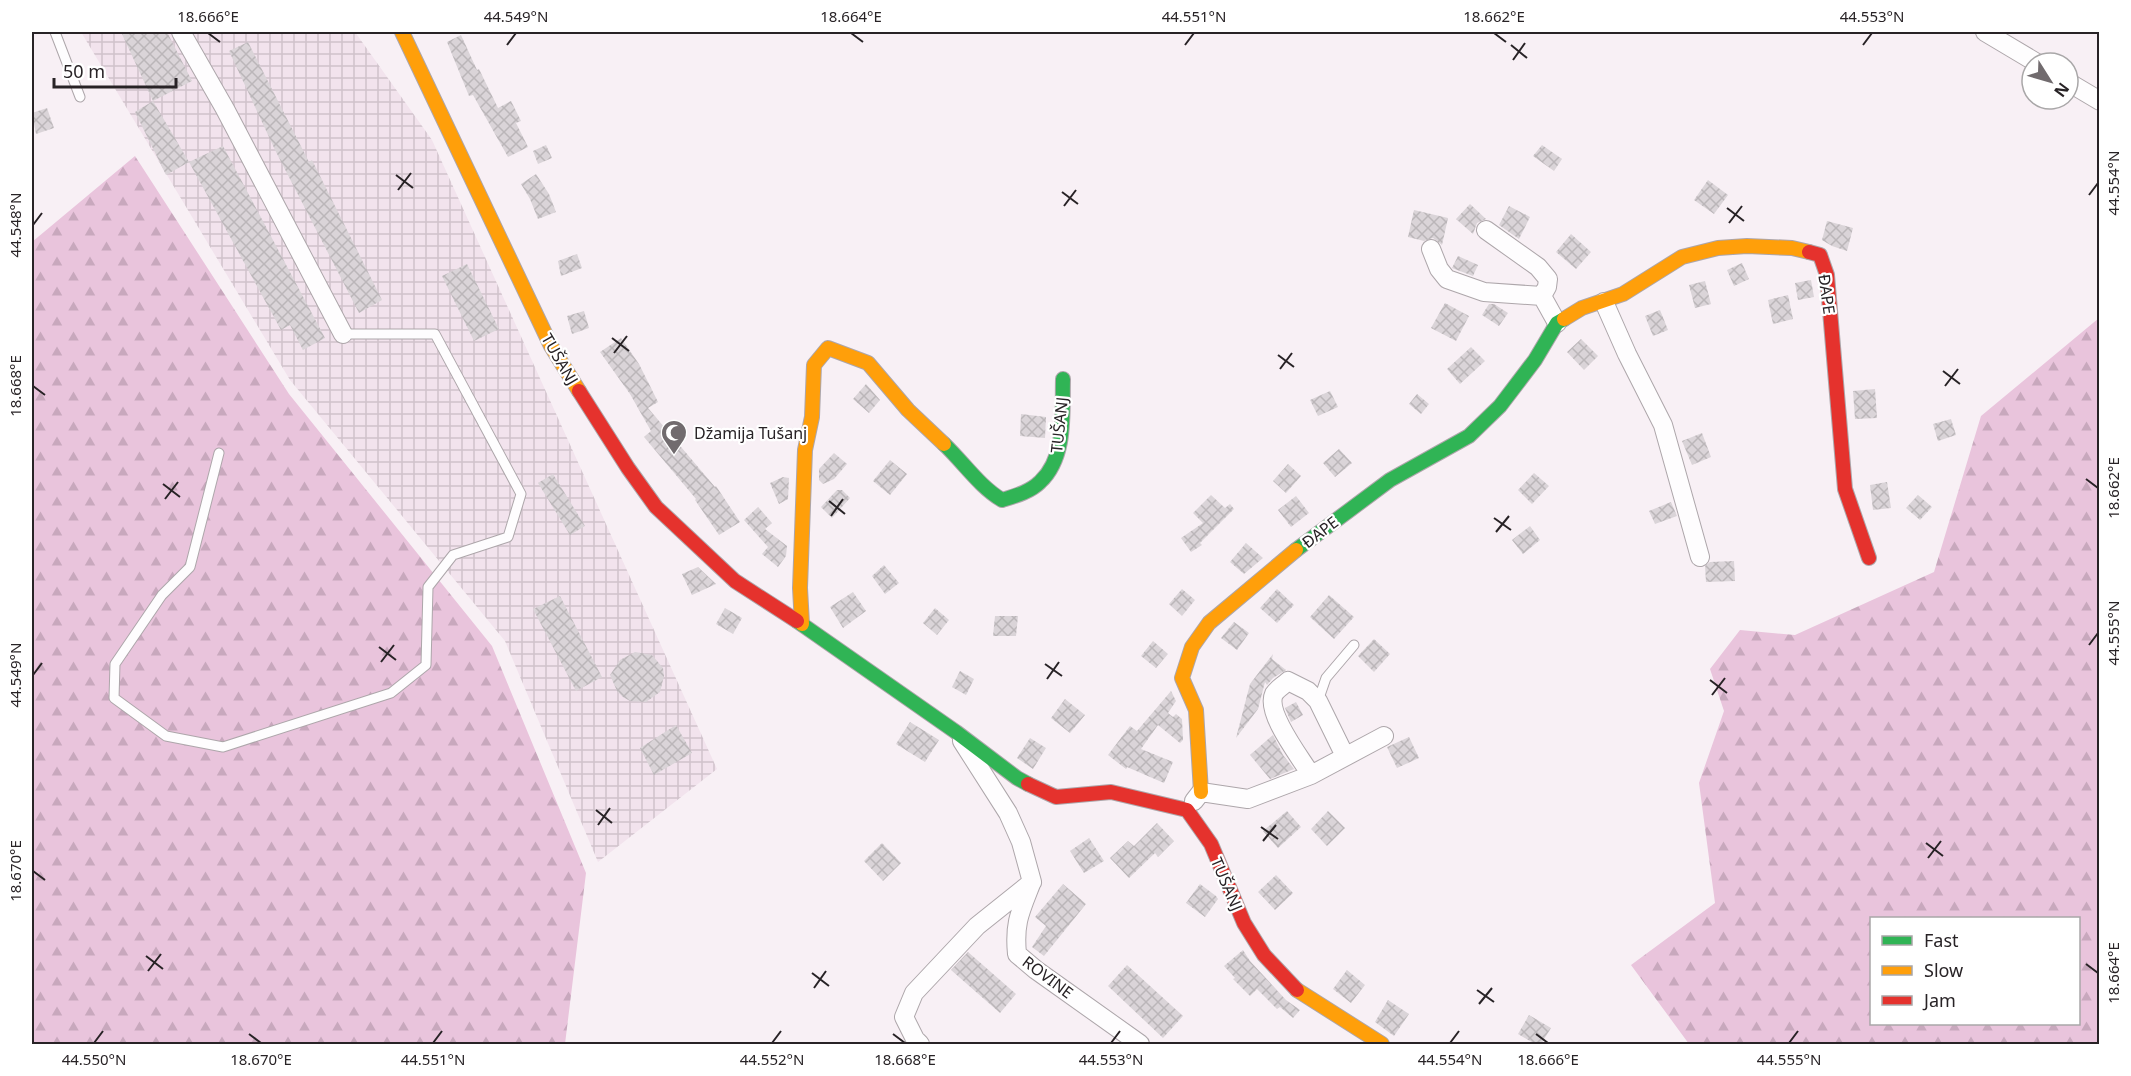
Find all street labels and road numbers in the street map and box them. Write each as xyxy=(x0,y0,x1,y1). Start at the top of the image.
street label: ĐAPE xyxy=(1813,273,1841,315)
street label: TUŠANJ xyxy=(536,329,584,389)
street label: TUŠANJ xyxy=(1045,396,1073,454)
street label: ĐAPE xyxy=(1297,511,1343,553)
street label: TUŠANJ xyxy=(1206,854,1248,914)
street label: ROVINE xyxy=(1018,951,1078,1003)

